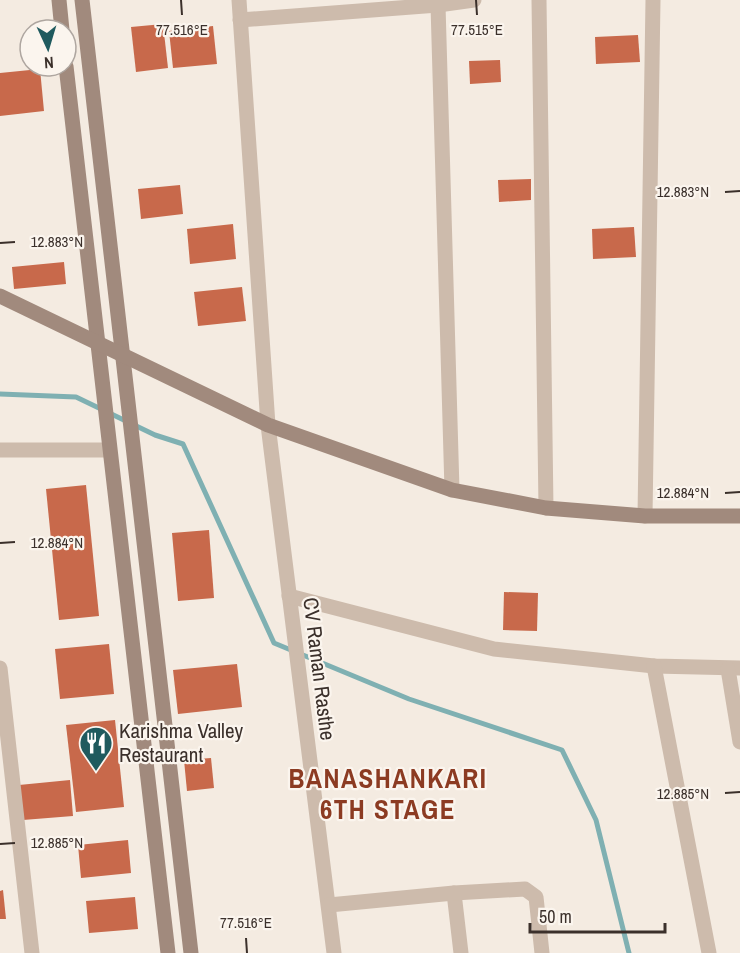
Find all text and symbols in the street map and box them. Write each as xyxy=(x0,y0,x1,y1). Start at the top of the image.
north arrow xyxy=(18,18,78,78)
text: 77.516°E xyxy=(156,19,208,40)
text: 77.515°E xyxy=(451,19,503,40)
text: N xyxy=(44,52,55,74)
text: 12.883°N xyxy=(657,181,709,202)
text: 12.883°N xyxy=(31,231,83,252)
text: 12.884°N xyxy=(657,482,709,503)
text: 12.884°N xyxy=(31,532,83,553)
street label: CV Raman Rasthe xyxy=(296,596,343,742)
place label: Karishma Valley Restaurant xyxy=(119,716,243,769)
restaurant icon: Karishma Valley Restaurant xyxy=(78,725,114,772)
district label: BANASHANKARI 6TH STAGE xyxy=(289,760,487,827)
text: 12.885°N xyxy=(657,783,709,804)
text: 12.885°N xyxy=(31,832,83,853)
scale bar xyxy=(530,896,665,934)
text: 50 m xyxy=(539,904,572,929)
text: 77.516°E xyxy=(220,912,272,933)

